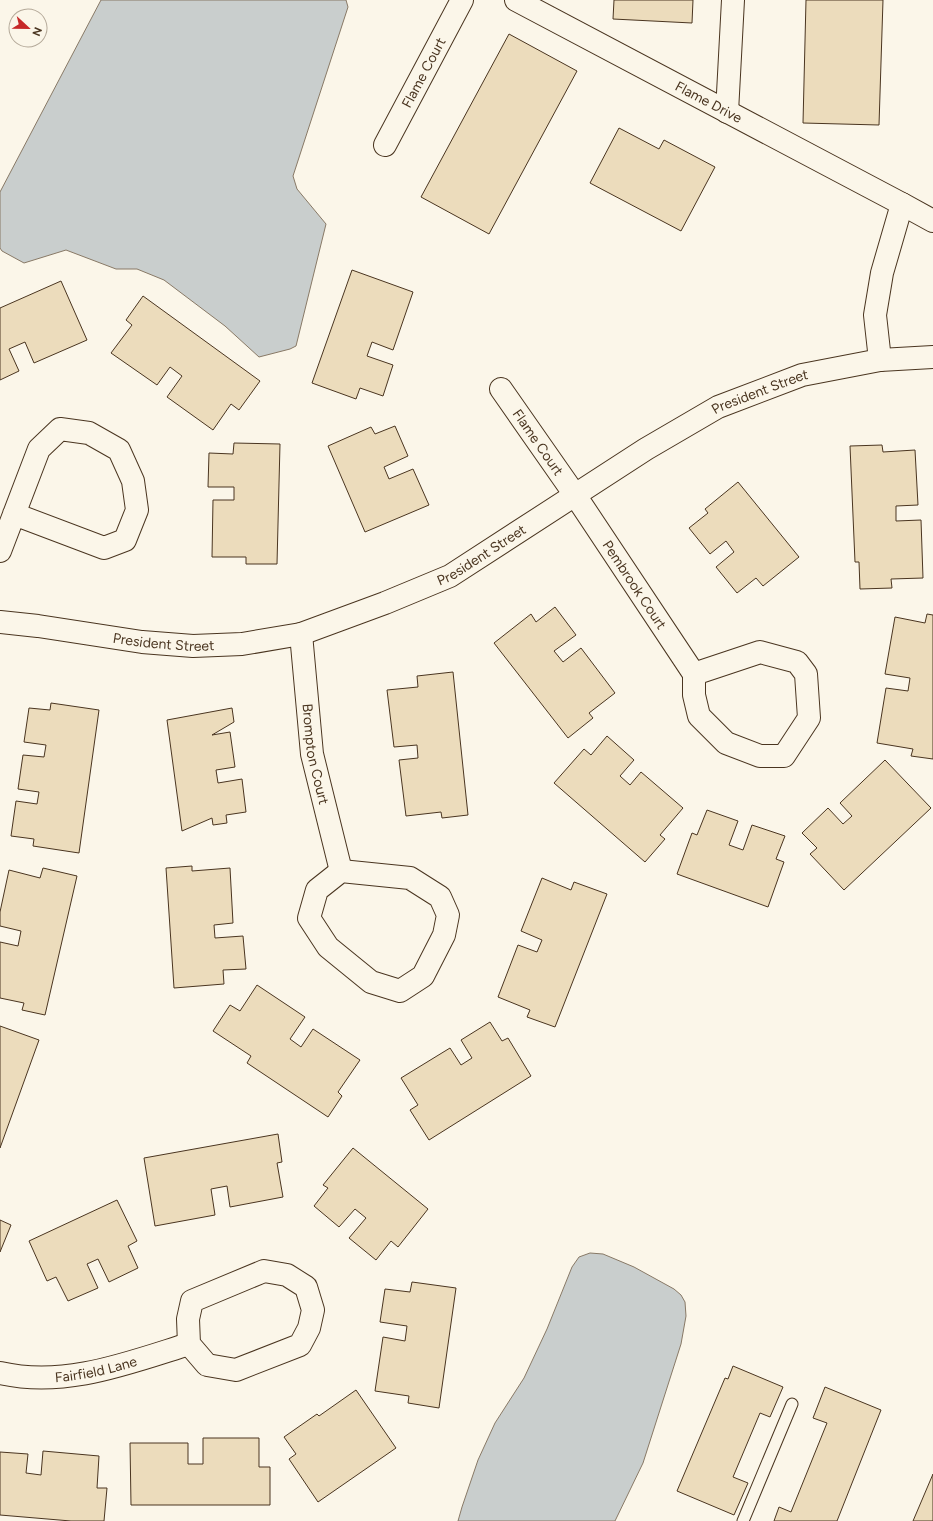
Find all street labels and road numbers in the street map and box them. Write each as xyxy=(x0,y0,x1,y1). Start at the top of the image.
street label: Flame Court xyxy=(398,35,449,111)
street label: Flame Drive xyxy=(672,78,745,127)
street label: President Street xyxy=(709,366,809,418)
street label: Flame Court xyxy=(509,406,567,479)
street label: President Street xyxy=(435,521,529,589)
street label: Pembrook Court xyxy=(599,537,670,633)
street label: President Street xyxy=(112,630,215,655)
street label: Brompton Court xyxy=(298,703,332,806)
street label: Fairfield Lane xyxy=(54,1353,139,1386)

